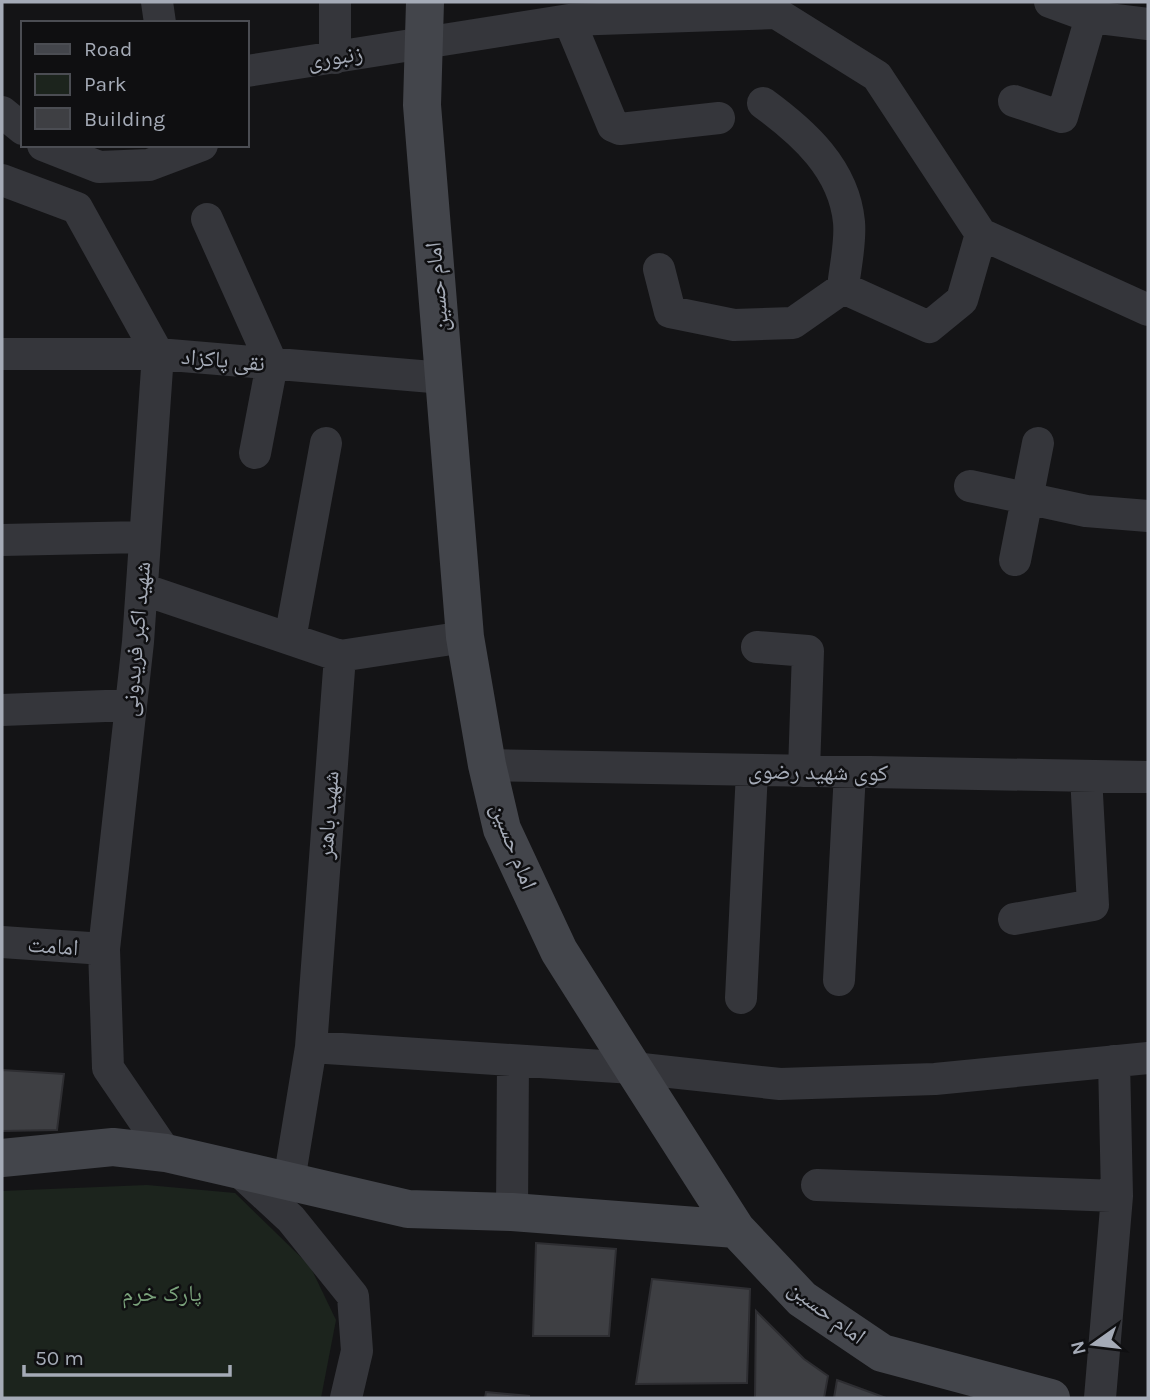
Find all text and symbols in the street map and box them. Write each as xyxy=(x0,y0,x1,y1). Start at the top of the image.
legend xyxy=(21,21,248,147)
text: Road xyxy=(84,37,132,61)
street label: زنبوری xyxy=(305,39,365,75)
text: Park xyxy=(84,72,127,96)
text: Building xyxy=(84,107,165,131)
street label: امام حسین xyxy=(420,241,456,333)
street label: نقی پاکزاد xyxy=(180,343,266,377)
street label: شهید اکبر فریدونی xyxy=(116,560,156,718)
street label: کوی شهید رضوی xyxy=(748,757,889,787)
street label: شهید باهنر xyxy=(311,770,345,861)
street label: امام حسین xyxy=(483,799,543,894)
street label: امامت xyxy=(27,931,79,961)
street label: امام حسین xyxy=(782,1274,871,1351)
park label: پارک خرم xyxy=(122,1280,202,1309)
north arrow xyxy=(1059,1309,1129,1379)
scale bar xyxy=(24,1334,231,1378)
text: N xyxy=(1066,1339,1091,1357)
text: 50 m xyxy=(35,1346,84,1370)

